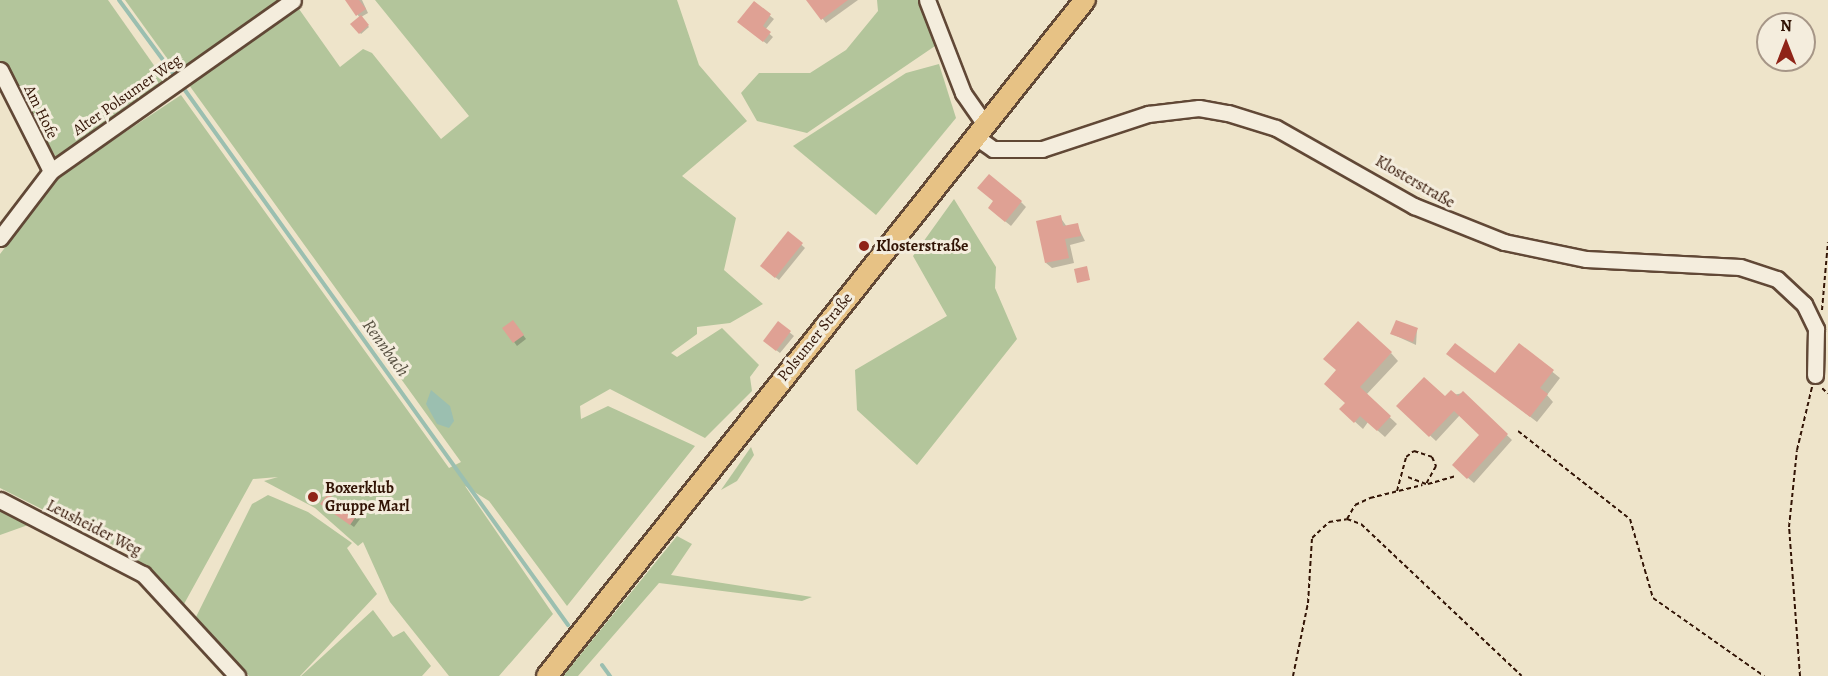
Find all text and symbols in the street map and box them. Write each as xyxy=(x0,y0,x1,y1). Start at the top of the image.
north arrow xyxy=(1756,12,1816,72)
text: N xyxy=(1780,15,1792,37)
street label: Alter Polsumer Weg xyxy=(69,50,185,140)
street label: Am Hofe xyxy=(20,82,62,142)
street label: Klosterstraße xyxy=(1372,152,1458,212)
place label: Klosterstraße xyxy=(876,236,968,256)
marker: Klosterstraße xyxy=(857,239,871,253)
street label: Polsumer Straße xyxy=(773,289,857,385)
water label: Rennbach xyxy=(358,315,414,381)
place label: Boxerklub Gruppe Marl xyxy=(325,478,409,516)
marker: Boxerklub Gruppe Marl xyxy=(306,490,320,504)
street label: Leusheider Weg xyxy=(43,496,145,560)

